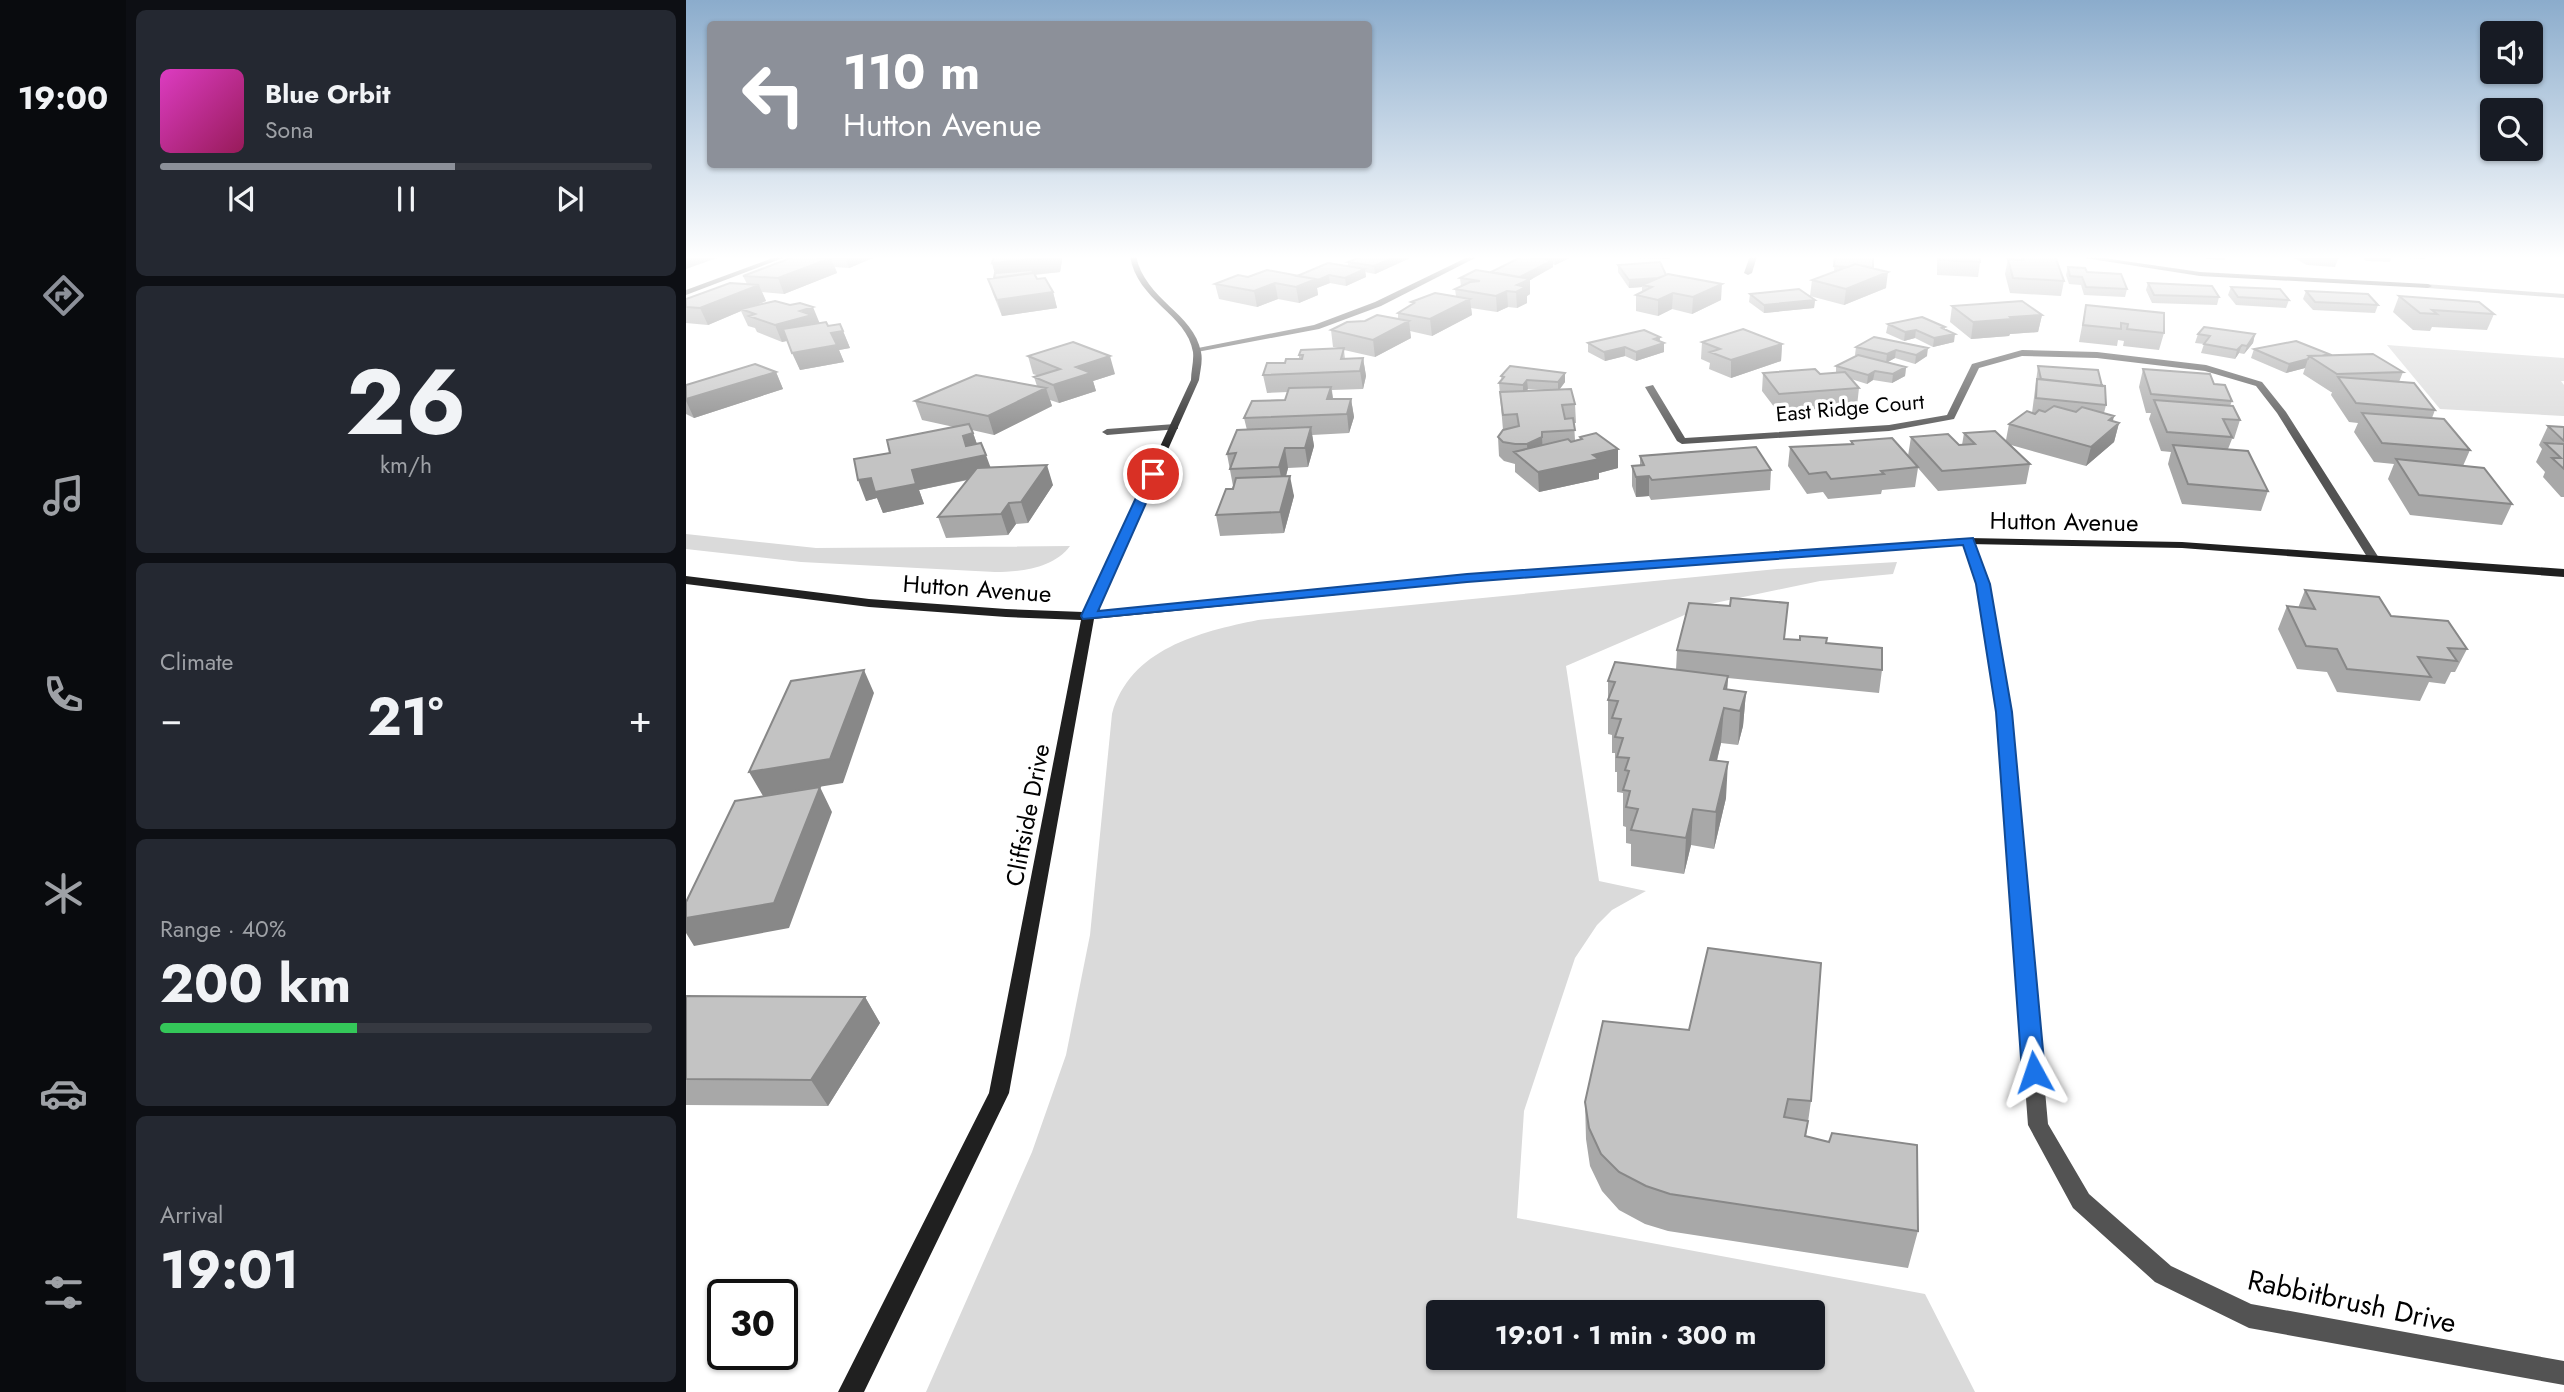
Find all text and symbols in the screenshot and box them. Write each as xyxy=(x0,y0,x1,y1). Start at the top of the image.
map controls xyxy=(2480,21,2543,161)
button: sound xyxy=(2480,21,2543,84)
text: 110 m xyxy=(843,37,980,107)
icon: left xyxy=(728,49,819,140)
text: 19:00 xyxy=(18,75,108,121)
text: Blue Orbit xyxy=(265,75,390,113)
button: search xyxy=(2480,98,2543,161)
text: Hutton Avenue xyxy=(843,102,1042,148)
text: Sona xyxy=(265,113,313,147)
icon: previous xyxy=(223,180,261,218)
icon: pause xyxy=(387,180,425,218)
icon: next xyxy=(551,180,589,218)
icon: directions xyxy=(39,271,88,320)
text: 26 xyxy=(346,337,466,468)
street label: East Ridge Court xyxy=(1775,387,1925,429)
pin xyxy=(1123,444,1183,504)
text: km/h xyxy=(380,448,432,482)
icon: arrive xyxy=(1134,455,1172,493)
icon: music xyxy=(39,471,88,520)
street label: Hutton Avenue xyxy=(1989,503,2139,540)
street label: Hutton Avenue xyxy=(902,566,1053,611)
text: Climate xyxy=(160,645,233,679)
icon: phone xyxy=(39,670,88,719)
text: 21° xyxy=(368,679,444,755)
text: − xyxy=(160,691,182,746)
text: + xyxy=(629,691,652,746)
street label: Cliffside Drive xyxy=(997,741,1058,889)
icon: climate xyxy=(39,869,88,918)
text: Range · 40% xyxy=(160,912,286,946)
text: 200 km xyxy=(160,946,351,1022)
position arrow xyxy=(1997,1035,2071,1109)
icon: car xyxy=(39,1069,88,1118)
text: Arrival xyxy=(160,1198,223,1232)
text: 19:01 xyxy=(160,1232,299,1308)
street label: Rabbitbrush Drive xyxy=(2244,1259,2460,1344)
icon: filters xyxy=(39,1268,88,1317)
speed limit sign: 30 xyxy=(707,1279,798,1370)
text: 19:01 · 1 min · 300 m xyxy=(1495,1316,1756,1354)

